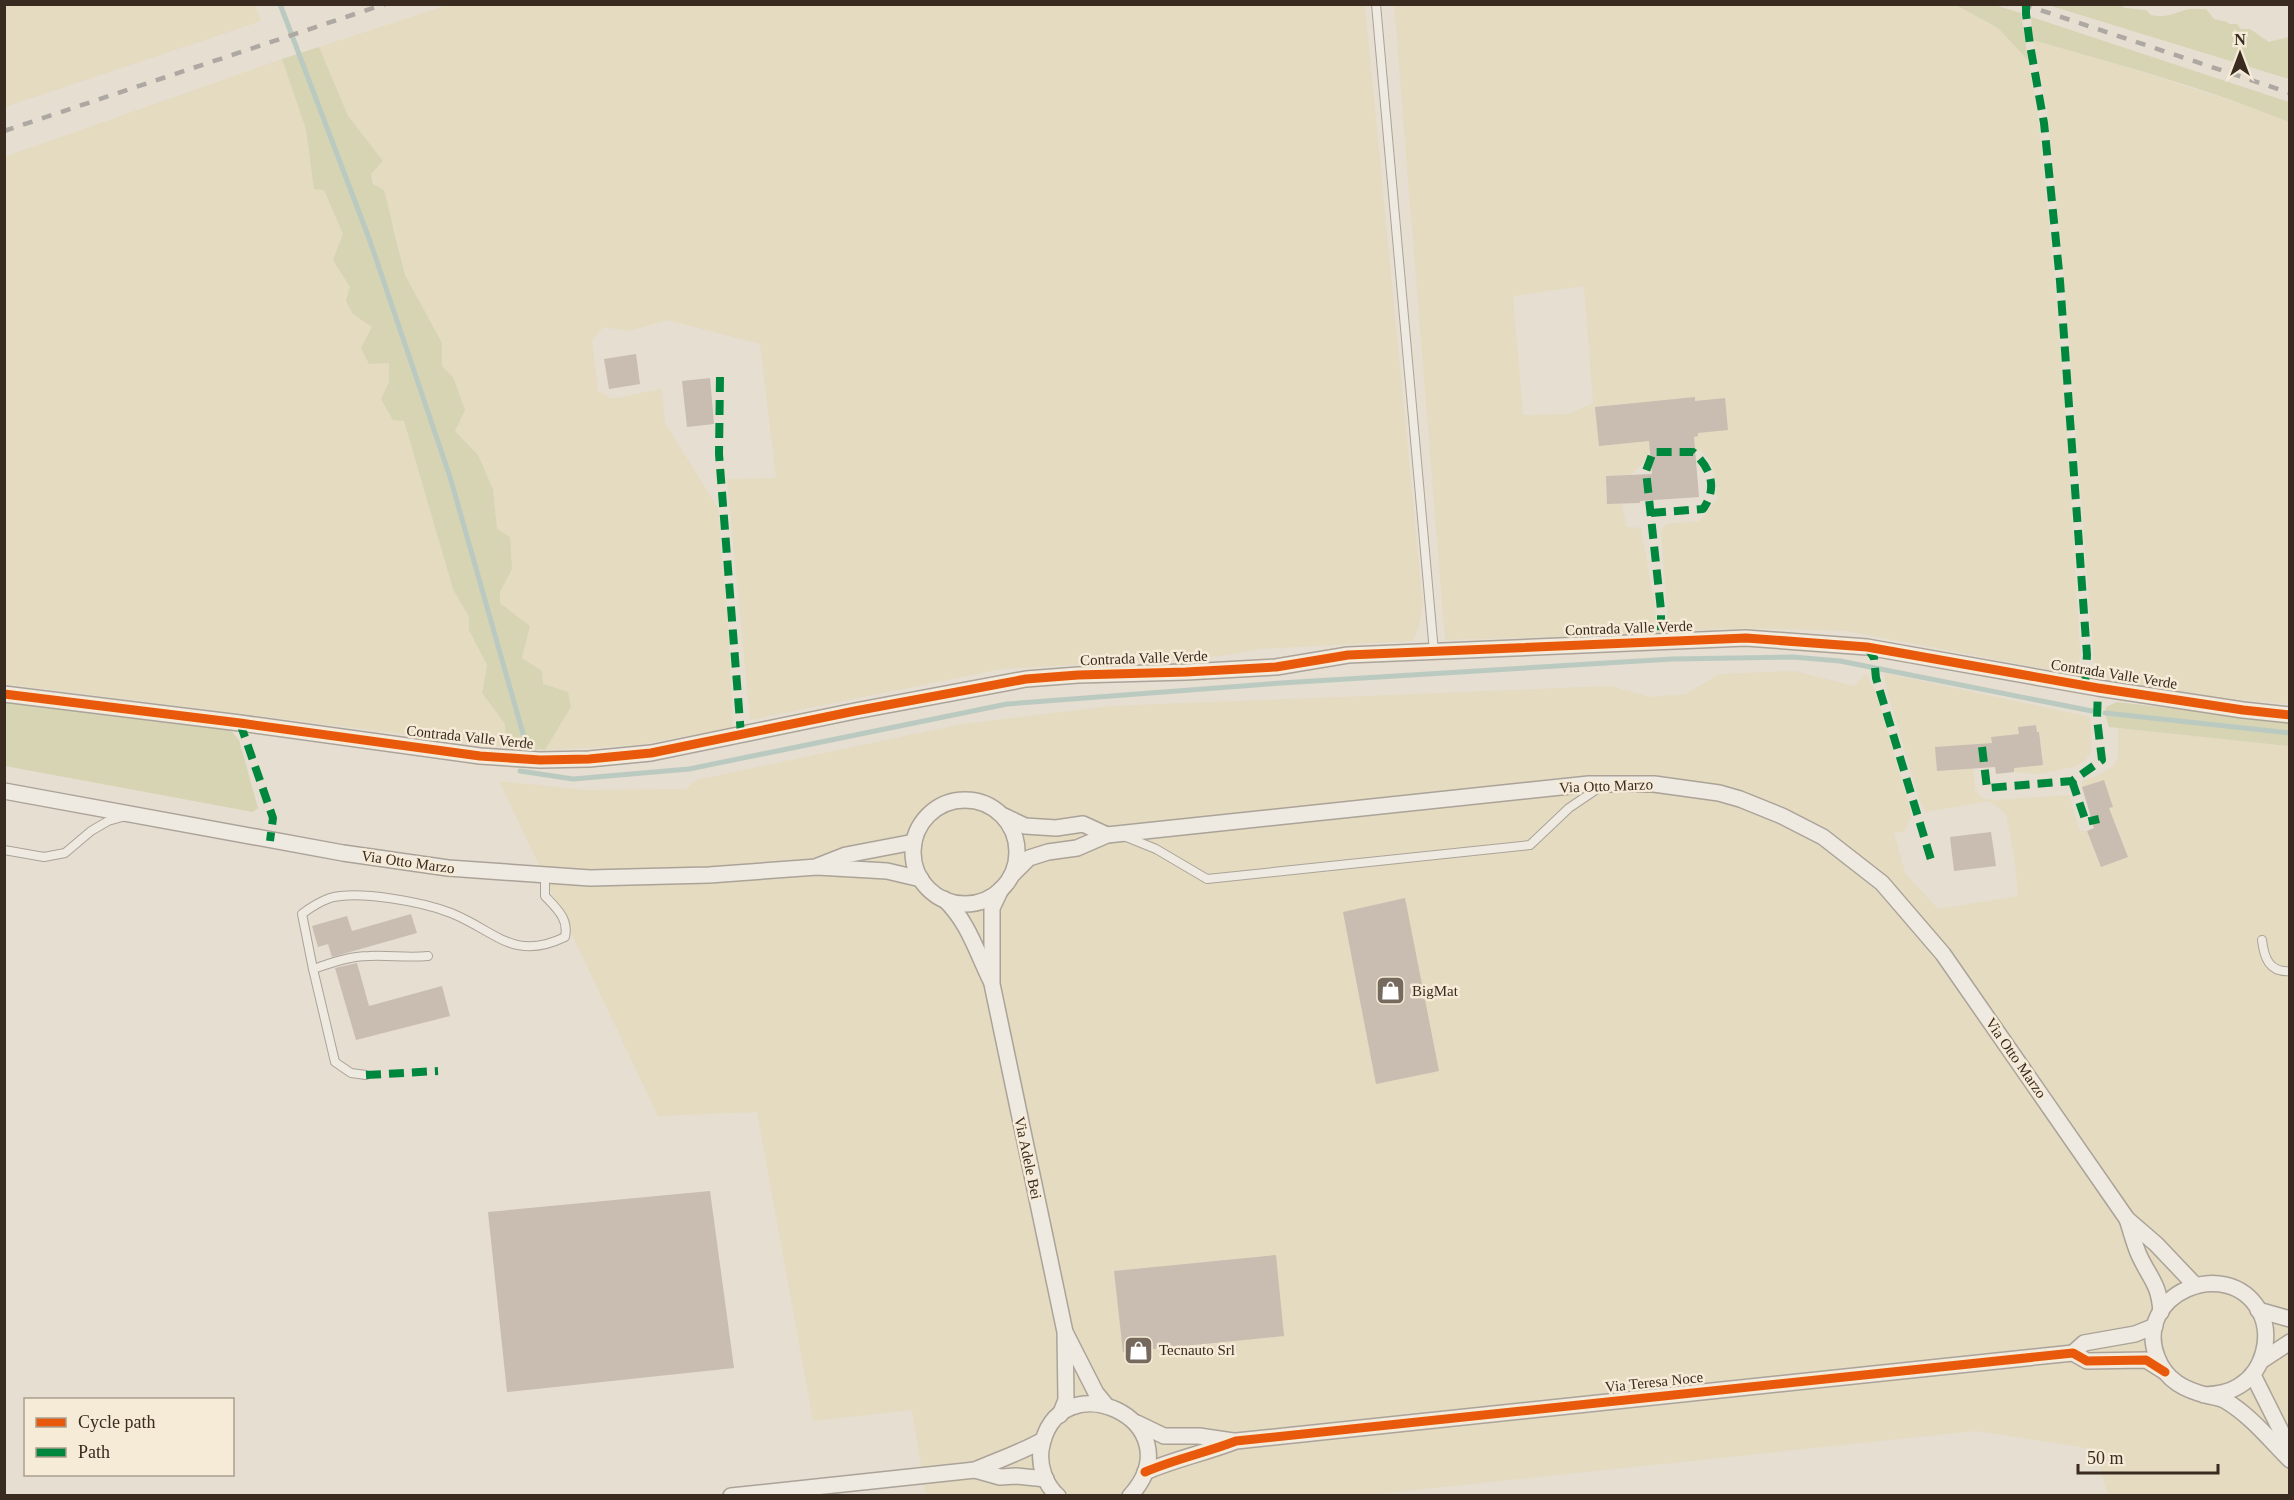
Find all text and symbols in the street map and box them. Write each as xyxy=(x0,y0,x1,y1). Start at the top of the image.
north arrow xyxy=(2210,24,2270,84)
text: N xyxy=(2234,31,2246,48)
street label: Contrada Valle Verde xyxy=(1565,618,1693,638)
street label: Contrada Valle Verde xyxy=(1080,648,1208,668)
street label: Contrada Valle Verde xyxy=(2050,656,2179,692)
street label: Contrada Valle Verde xyxy=(406,722,535,752)
street label: Via Otto Marzo xyxy=(1559,776,1653,796)
street label: Via Otto Marzo xyxy=(360,848,456,876)
shop icon: BigMat xyxy=(1375,975,1407,1007)
place label: BigMat xyxy=(1412,983,1459,999)
street label: Via Otto Marzo xyxy=(1982,1015,2050,1101)
street label: Via Adele Bei xyxy=(1011,1115,1045,1201)
shop icon: Tecnauto Srl xyxy=(1122,1334,1154,1366)
place label: Tecnauto Srl xyxy=(1159,1342,1235,1358)
street label: Via Teresa Noce xyxy=(1604,1369,1704,1395)
legend xyxy=(24,1398,234,1476)
text: Cycle path xyxy=(78,1412,155,1432)
scale bar xyxy=(2078,1437,2218,1475)
text: Path xyxy=(78,1442,110,1462)
text: 50 m xyxy=(2087,1448,2124,1468)

